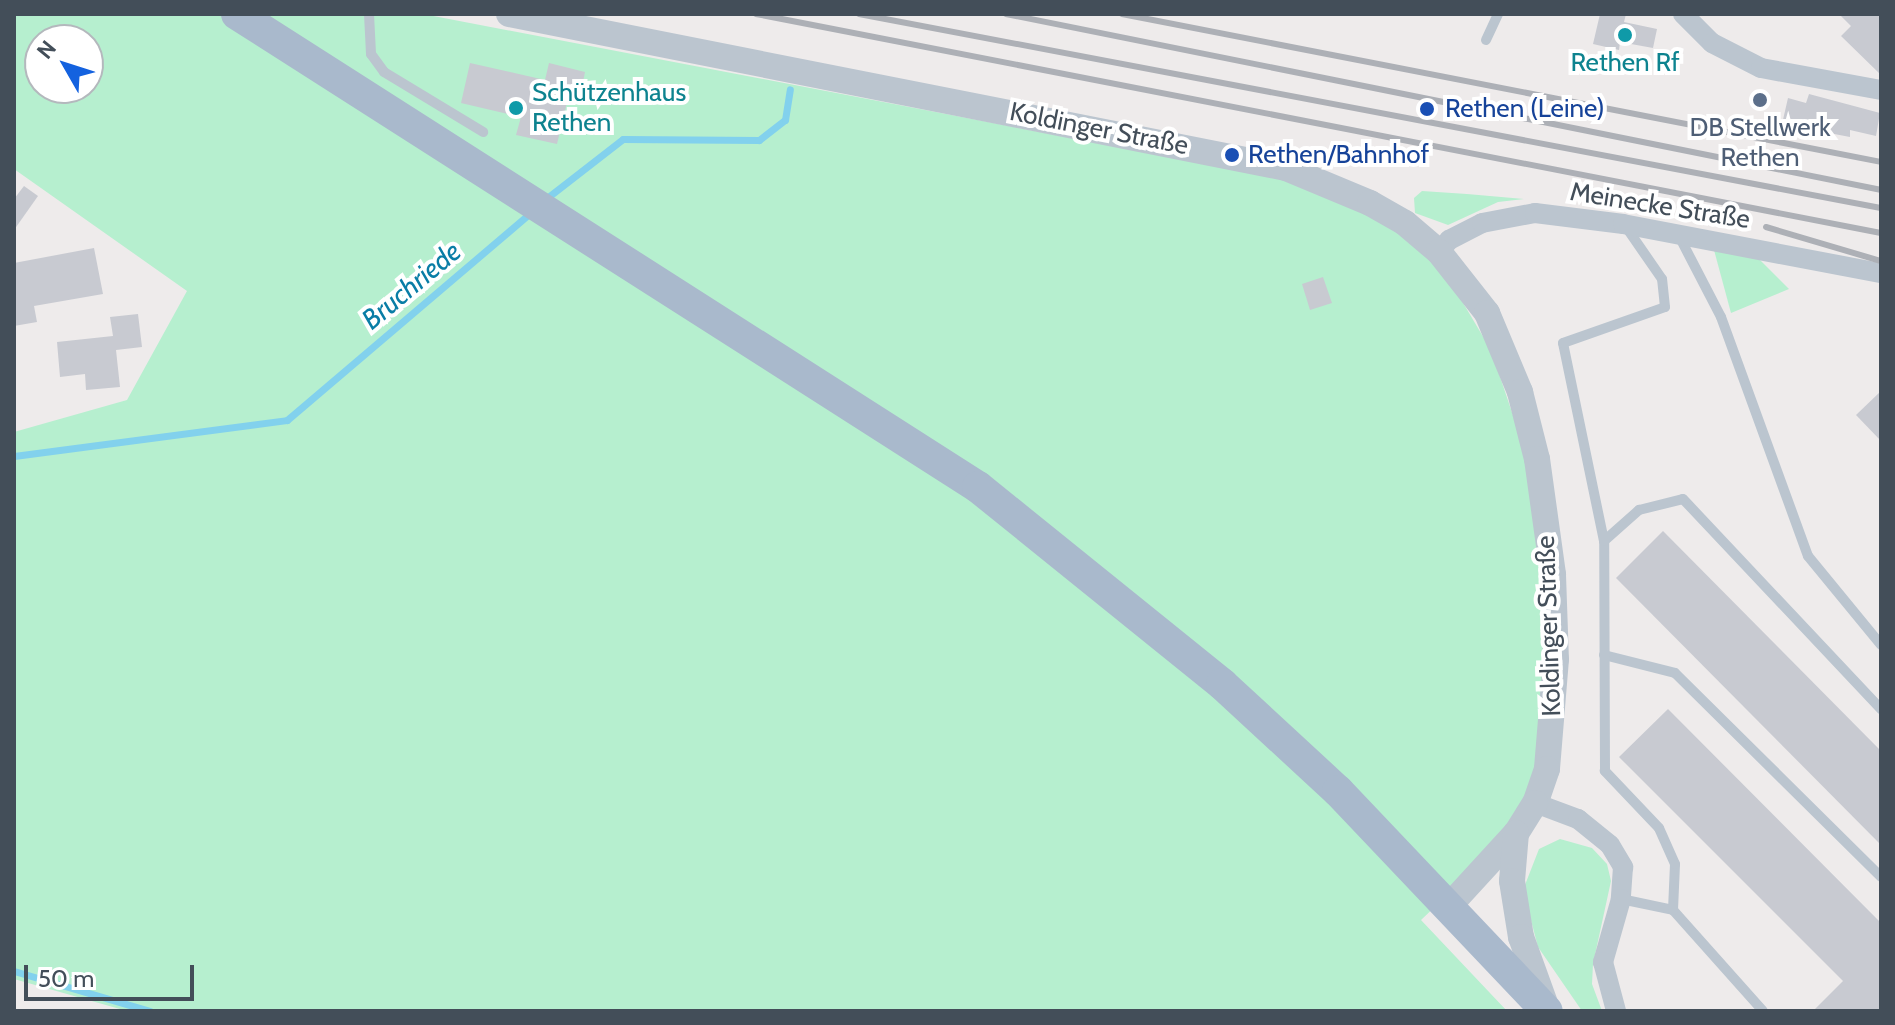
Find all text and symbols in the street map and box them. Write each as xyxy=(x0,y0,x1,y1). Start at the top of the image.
north arrow xyxy=(24,24,104,104)
marker: Rethen Rf xyxy=(1616,26,1634,44)
text: N xyxy=(31,35,62,64)
place label: Rethen Rf xyxy=(1570,47,1680,79)
place label: Schützenhaus Rethen xyxy=(532,77,686,138)
marker: DB Stellwerk Rethen xyxy=(1751,91,1769,109)
place label: Rethen (Leine) xyxy=(1445,93,1605,125)
street label: Koldinger Straße xyxy=(1007,96,1191,162)
marker: Rethen (Leine) xyxy=(1416,98,1438,120)
marker: Schützenhaus Rethen xyxy=(507,99,525,117)
place label: DB Stellwerk Rethen xyxy=(1689,112,1831,174)
place label: Rethen/Bahnhof xyxy=(1248,139,1429,171)
marker: Rethen/Bahnhof xyxy=(1223,146,1241,164)
street label: Meinecke Straße xyxy=(1568,176,1752,236)
water label: Bruchriede xyxy=(355,234,467,336)
street label: Koldinger Straße xyxy=(1530,535,1568,717)
scale bar xyxy=(28,949,198,999)
text: 50 m xyxy=(38,964,94,993)

